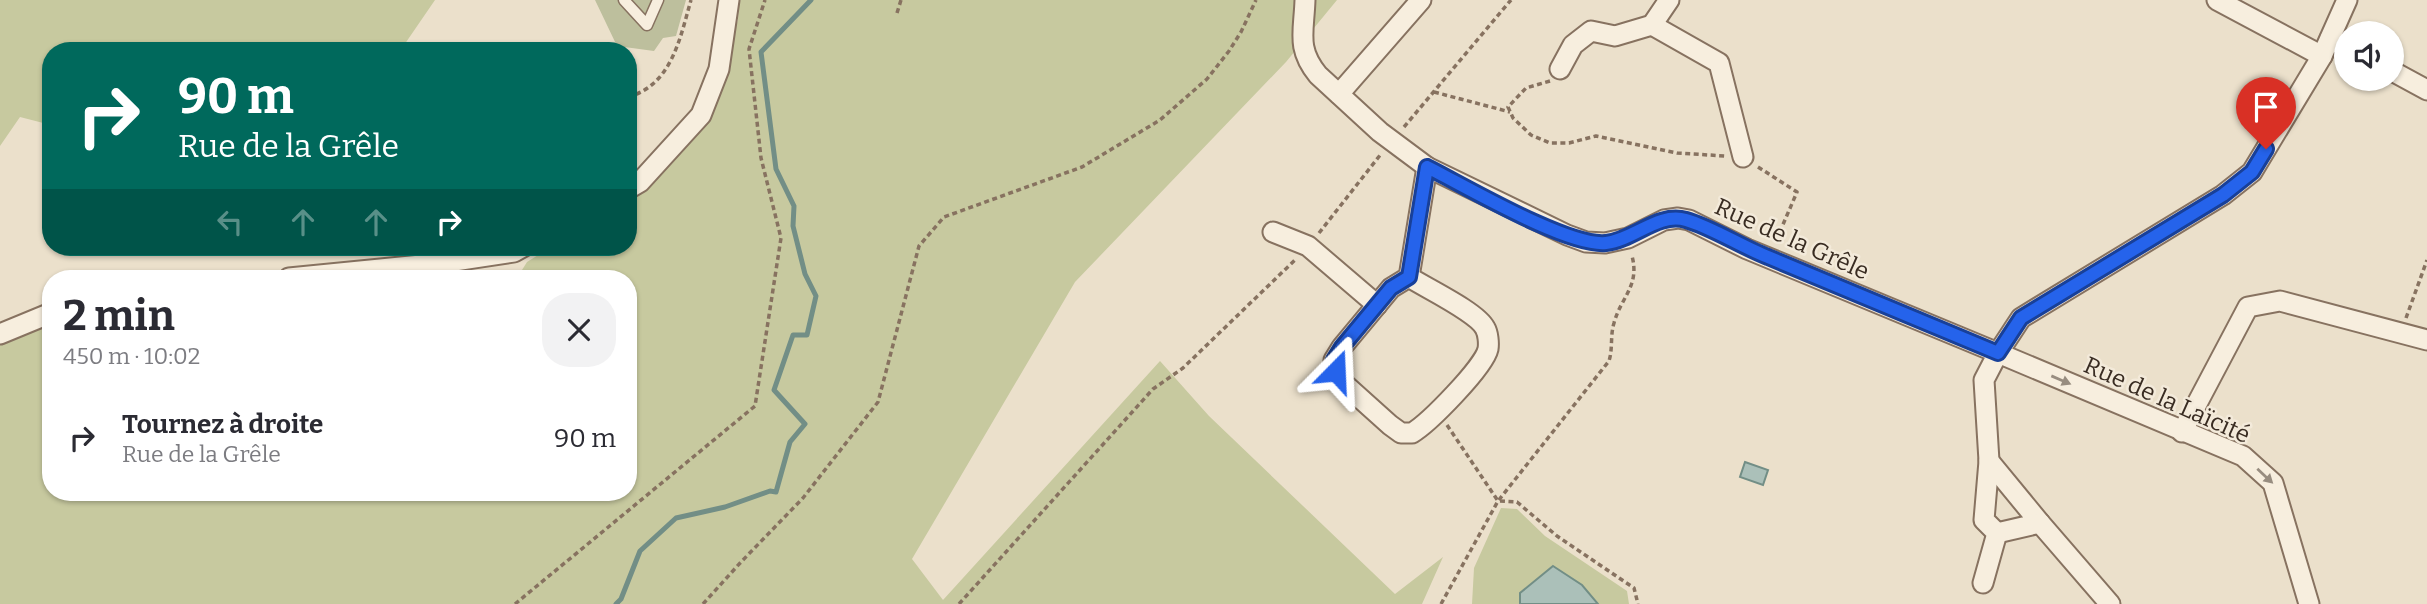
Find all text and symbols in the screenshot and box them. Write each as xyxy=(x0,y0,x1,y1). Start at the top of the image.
map controls xyxy=(2334,21,2404,91)
button: sound xyxy=(2334,21,2404,91)
text: 90 m xyxy=(178,67,294,126)
icon: right xyxy=(63,70,154,161)
pin xyxy=(2236,77,2296,149)
icon: arrive xyxy=(2247,88,2285,126)
text: Rue de la Grêle xyxy=(178,127,399,165)
street label: Rue de la Grêle xyxy=(1711,192,1873,286)
icon: left xyxy=(211,203,249,241)
icon: ahead xyxy=(284,203,322,241)
icon: ahead xyxy=(357,203,395,241)
icon: right xyxy=(430,203,468,241)
text: 2 min xyxy=(63,291,175,341)
button: close xyxy=(542,293,616,367)
position arrow xyxy=(1299,334,1373,408)
text: 450 m · 10:02 xyxy=(63,342,200,370)
street label: Rue de la Laïcité xyxy=(2080,351,2254,449)
one-way arrow xyxy=(2050,375,2071,386)
text: Tournez à droite xyxy=(122,409,323,440)
icon: right xyxy=(63,419,101,457)
text: 90 m xyxy=(554,423,616,454)
text: Rue de la Grêle xyxy=(122,440,281,468)
one-way arrow xyxy=(2256,468,2273,484)

